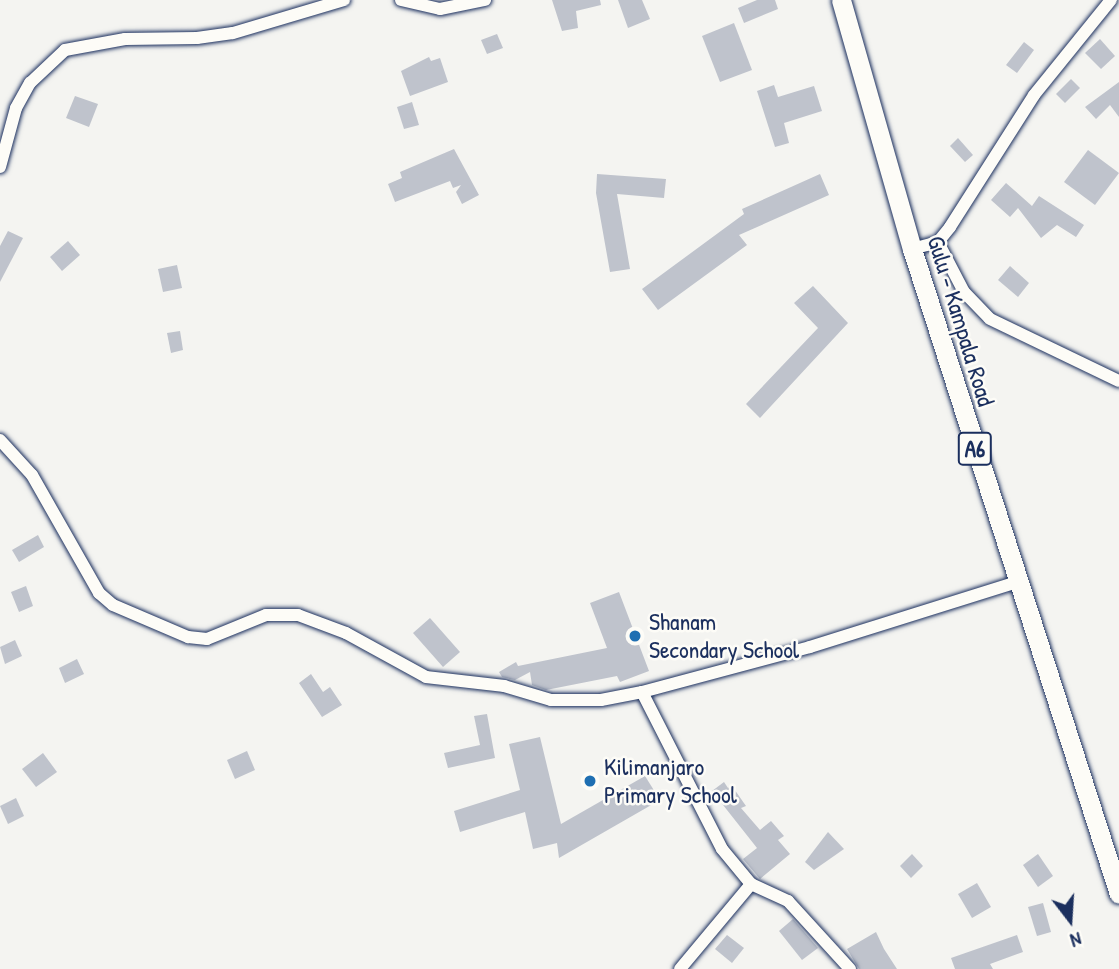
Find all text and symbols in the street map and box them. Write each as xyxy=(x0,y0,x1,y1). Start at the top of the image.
street label: Gulu - Kampala Road xyxy=(921,232,1001,410)
road number: A6 xyxy=(958,430,992,468)
place label: Shanam Secondary School xyxy=(649,608,799,664)
marker: Shanam Secondary School xyxy=(627,628,643,644)
place label: Kilimanjaro Primary School xyxy=(604,753,737,809)
marker: Kilimanjaro Primary School xyxy=(582,773,598,789)
north arrow xyxy=(1035,885,1105,955)
text: N xyxy=(1068,926,1085,954)

